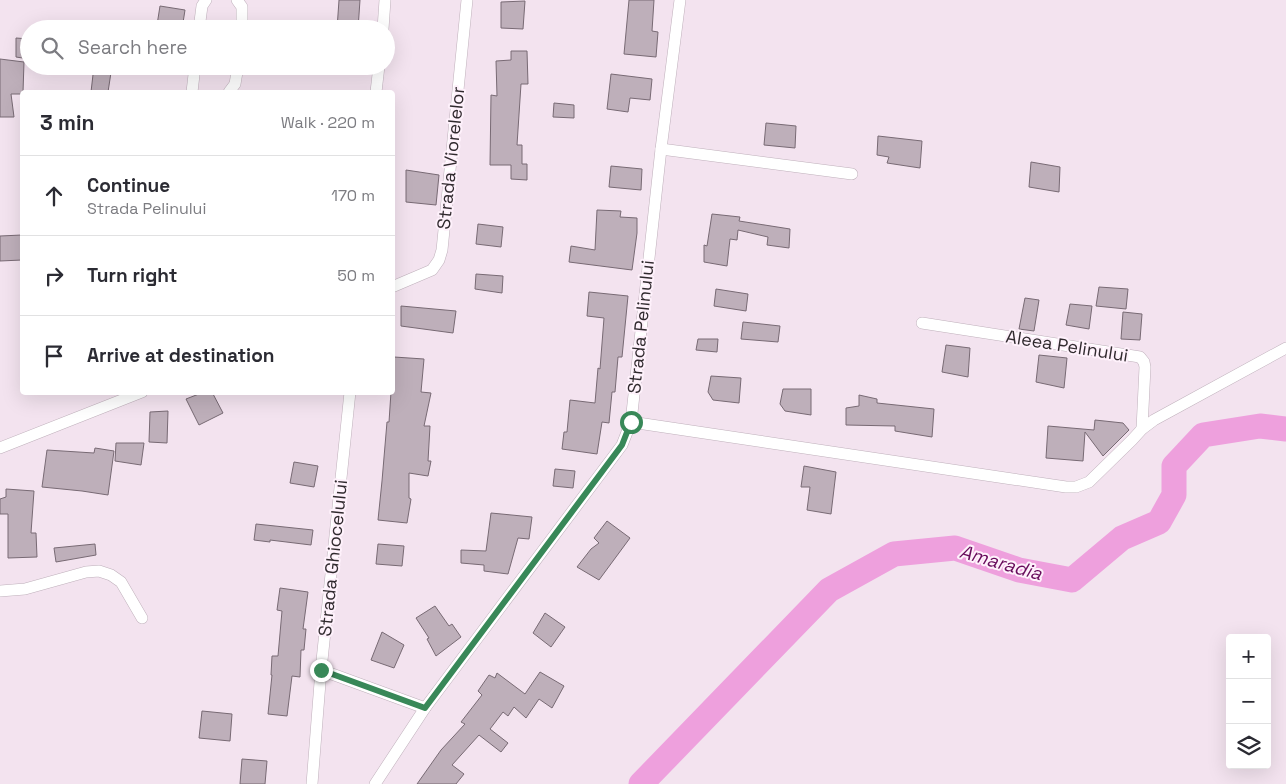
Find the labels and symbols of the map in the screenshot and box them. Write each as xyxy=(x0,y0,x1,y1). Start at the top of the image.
street label: Strada Viorelelor xyxy=(432,85,469,230)
street label: Strada Pelinului xyxy=(622,259,659,395)
street label: Aleea Pelinului xyxy=(1004,324,1130,367)
route start xyxy=(620,411,643,434)
street label: Strada Ghiocelului xyxy=(313,478,352,638)
water label: Amaradia xyxy=(957,539,1045,586)
route end xyxy=(310,659,333,682)

